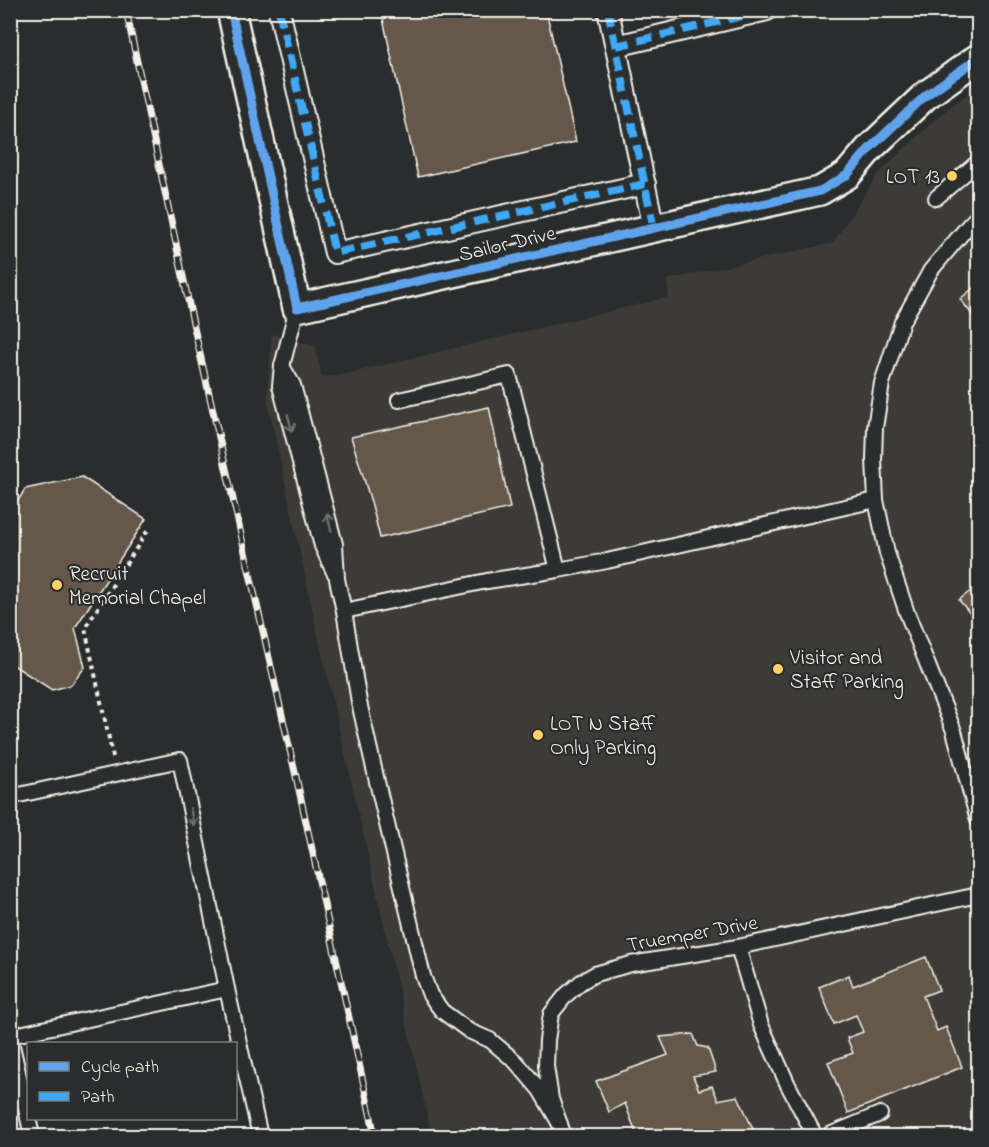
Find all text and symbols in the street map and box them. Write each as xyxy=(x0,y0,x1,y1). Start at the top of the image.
place label: LOT 13 xyxy=(886,163,940,193)
marker: LOT 13 xyxy=(945,169,959,183)
street label: Sailor Drive xyxy=(456,219,559,271)
one-way arrow xyxy=(285,414,297,433)
one-way arrow xyxy=(323,513,335,532)
place label: Recruit Memorial Chapel xyxy=(69,560,206,614)
marker: Recruit Memorial Chapel xyxy=(50,578,64,592)
place label: Visitor and Staff Parking xyxy=(789,644,904,700)
marker: Visitor and Staff Parking xyxy=(771,662,785,676)
place label: LOT N Staff Only Parking xyxy=(550,710,656,766)
marker: LOT N Staff Only Parking xyxy=(531,728,545,742)
one-way arrow xyxy=(187,807,198,827)
street label: Truemper Drive xyxy=(624,909,761,961)
legend xyxy=(27,1042,237,1120)
text: Cycle path xyxy=(81,1055,159,1081)
text: Path xyxy=(81,1085,115,1111)

